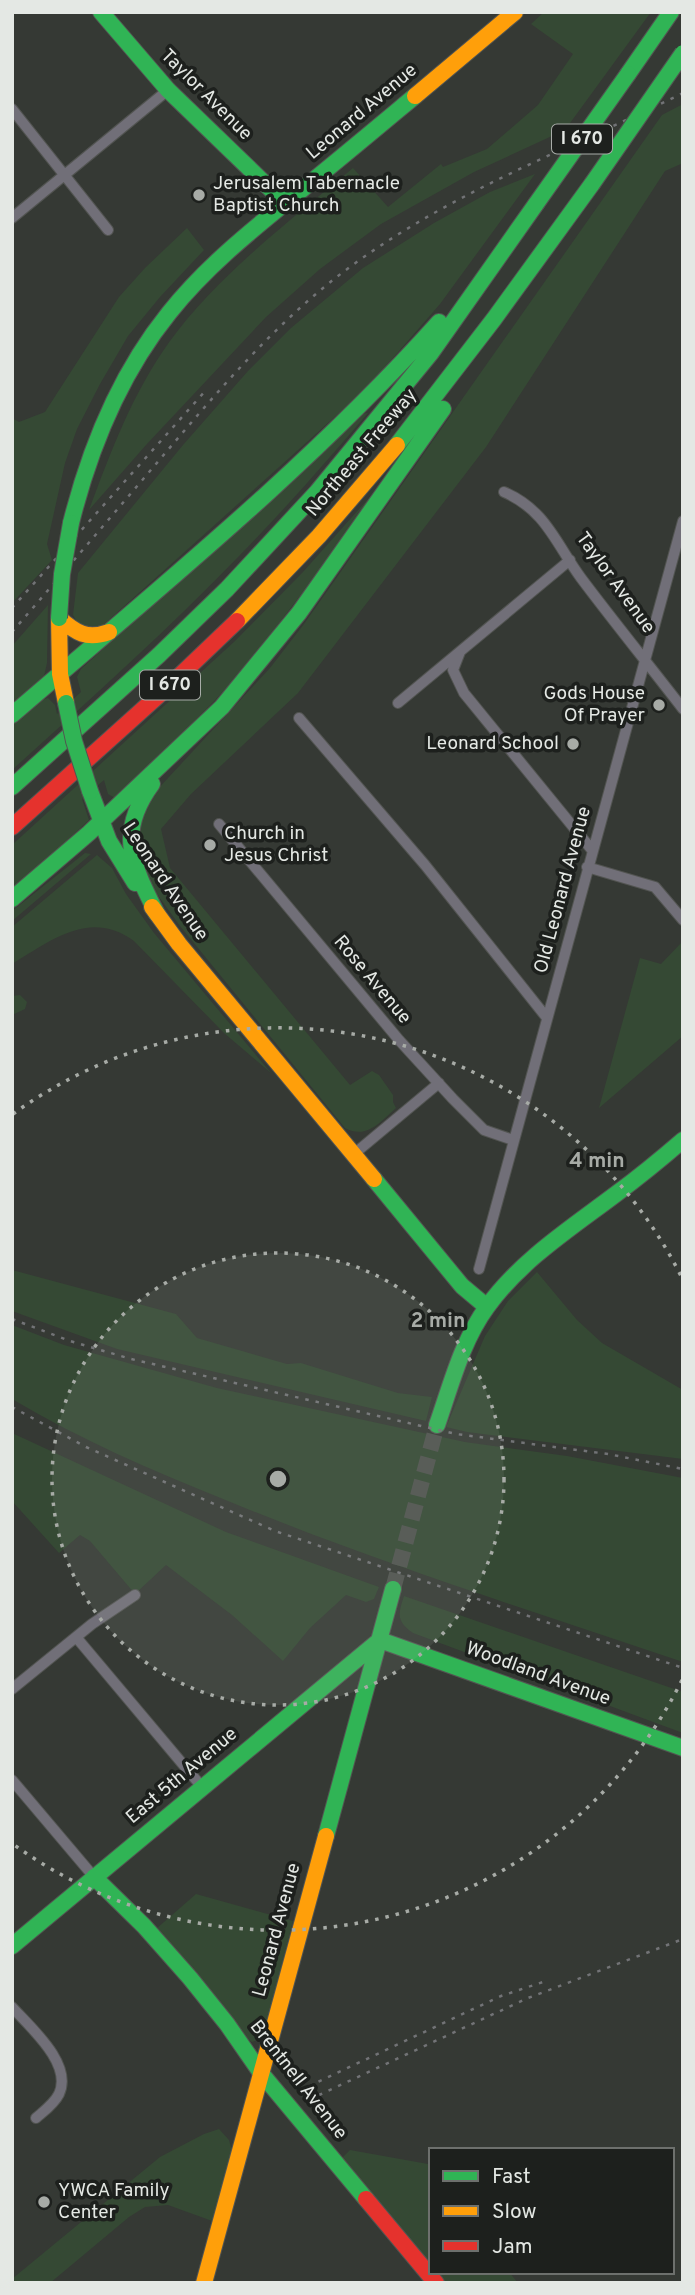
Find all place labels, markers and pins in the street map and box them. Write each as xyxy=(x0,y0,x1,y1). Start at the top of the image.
place label: Jerusalem Tabernacle Baptist Church xyxy=(213,172,400,218)
marker: Jerusalem Tabernacle Baptist Church xyxy=(191,187,207,203)
place label: Gods House Of Prayer xyxy=(543,682,646,728)
marker: Gods House Of Prayer xyxy=(651,697,667,713)
place label: Leonard School xyxy=(426,732,559,756)
marker: Leonard School xyxy=(565,736,581,752)
place label: Church in Jesus Christ xyxy=(224,822,328,868)
marker: Church in Jesus Christ xyxy=(202,837,218,853)
centre of rings xyxy=(266,1467,290,1491)
place label: YWCA Family Center xyxy=(58,2179,169,2225)
marker: YWCA Family Center xyxy=(36,2194,52,2210)

